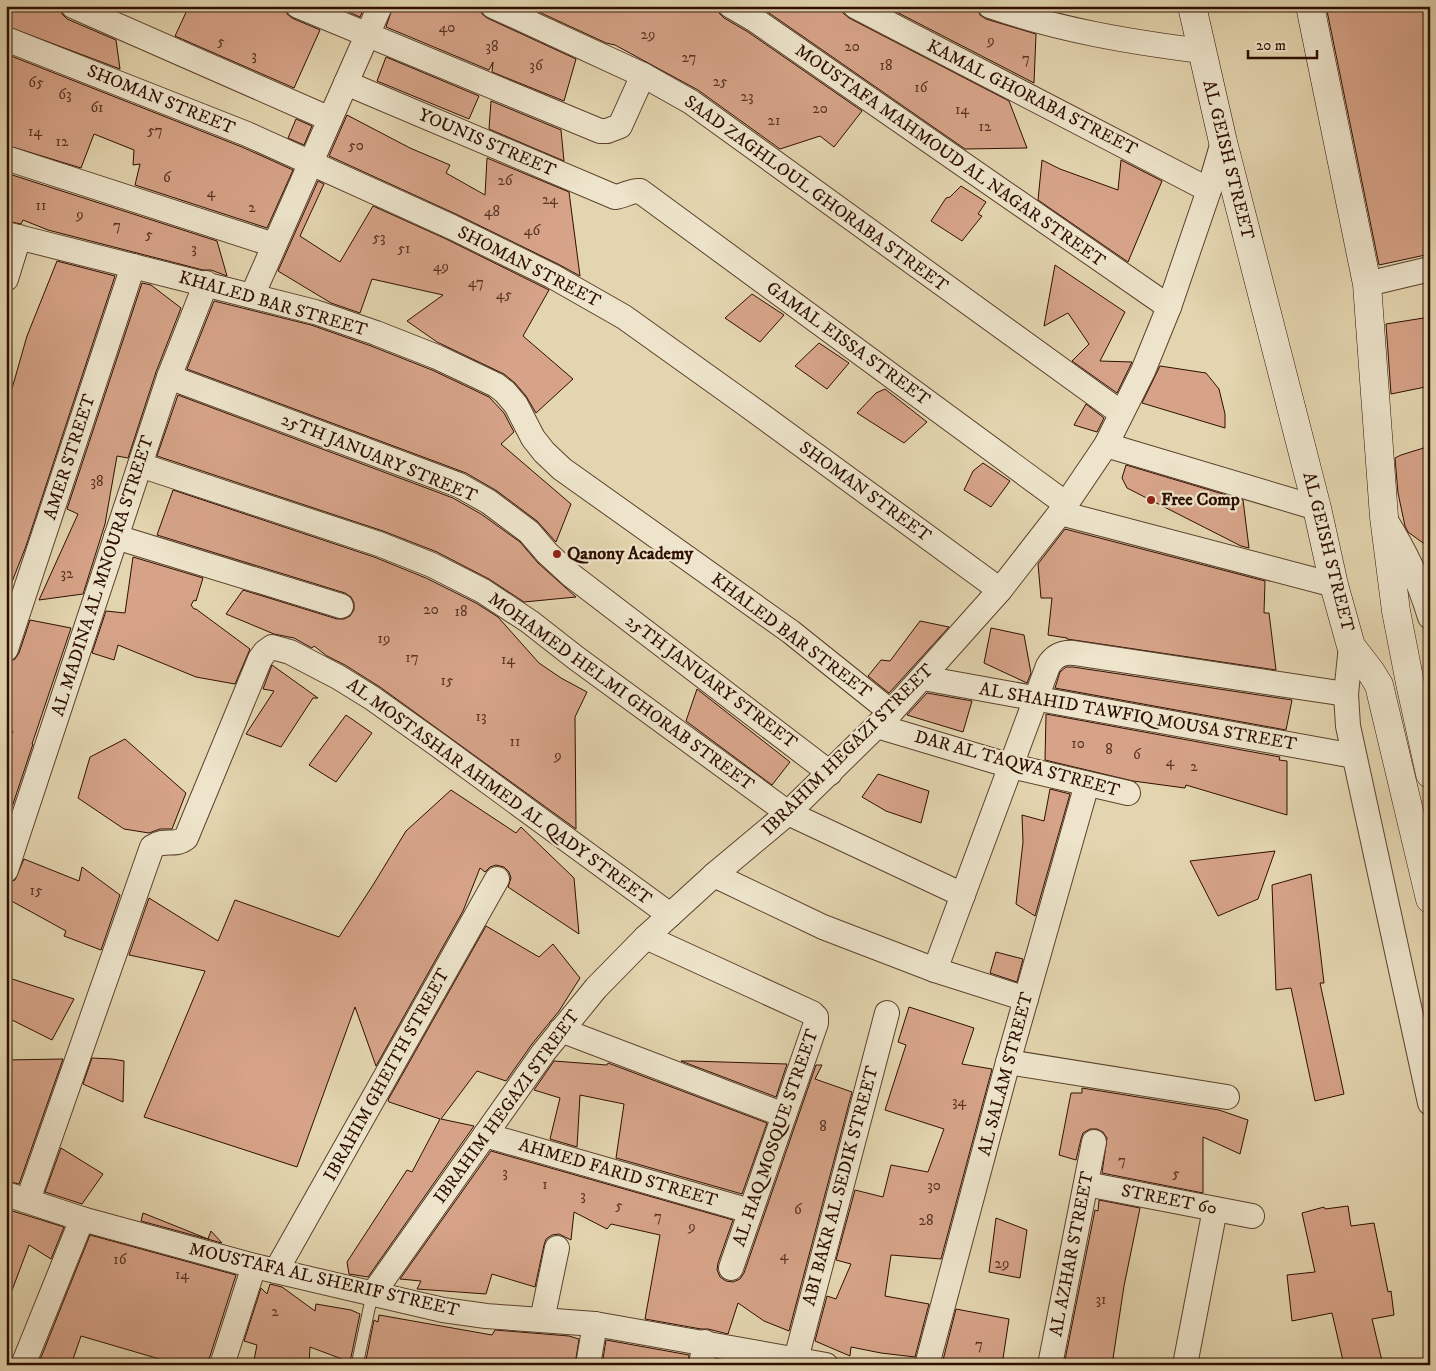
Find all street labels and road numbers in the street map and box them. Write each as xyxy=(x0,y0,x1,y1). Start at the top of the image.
street label: KAMAL GHORABA STREET xyxy=(923,35,1141,161)
street label: MOUSTAFA MAHMOUD AL NAGAR STREET xyxy=(791,40,1110,272)
street label: SHOMAN STREET xyxy=(84,60,239,140)
street label: AL GEISH STREET xyxy=(1198,78,1259,242)
street label: SAAD ZAGHLOUL GHORABA STREET xyxy=(680,91,953,297)
street label: YOUNIS STREET xyxy=(415,104,559,182)
street label: SHOMAN STREET xyxy=(454,221,605,313)
street label: KHALED BAR STREET xyxy=(176,267,370,342)
street label: GAMAL EISSA STREET xyxy=(762,277,935,411)
street label: AMER STREET xyxy=(39,391,101,523)
street label: 25TH JANUARY STREET xyxy=(278,409,481,508)
street label: AL MADINA AL MNOURA STREET xyxy=(47,432,159,719)
street label: SHOMAN STREET xyxy=(795,437,936,547)
street label: AL GEISH STREET xyxy=(1298,470,1359,634)
street label: KHALED BAR STREET xyxy=(706,569,876,704)
street label: MOHAMED HELMI GHORAB STREET xyxy=(484,588,759,796)
street label: 25TH JANUARY STREET xyxy=(621,610,802,754)
street label: IBRAHIM HEGAZI STREET xyxy=(758,659,939,840)
street label: AL MOSTASHAR AHMED AL QADY STREET xyxy=(342,674,656,910)
street label: AL SHAHID TAWFIQ MOUSA STREET xyxy=(978,678,1299,756)
street label: DAR AL TAQWA STREET xyxy=(912,726,1122,802)
street label: IBRAHIM GHEITH STREET xyxy=(319,965,455,1185)
street label: AL SALAM STREET xyxy=(974,989,1039,1158)
street label: IBRAHIM HEGAZI STREET xyxy=(429,1006,585,1208)
street label: AL HAQ MOSQUE STREET xyxy=(728,1026,824,1250)
street label: ABI BAKR AL SEDIK STREET xyxy=(798,1063,884,1308)
street label: AHMED FARID STREET xyxy=(516,1134,720,1212)
street label: AL AZHAR STREET xyxy=(1045,1169,1099,1339)
street label: STREET 60 xyxy=(1119,1180,1219,1220)
street label: MOUSTAFA AL SHERIF STREET xyxy=(187,1238,462,1322)

